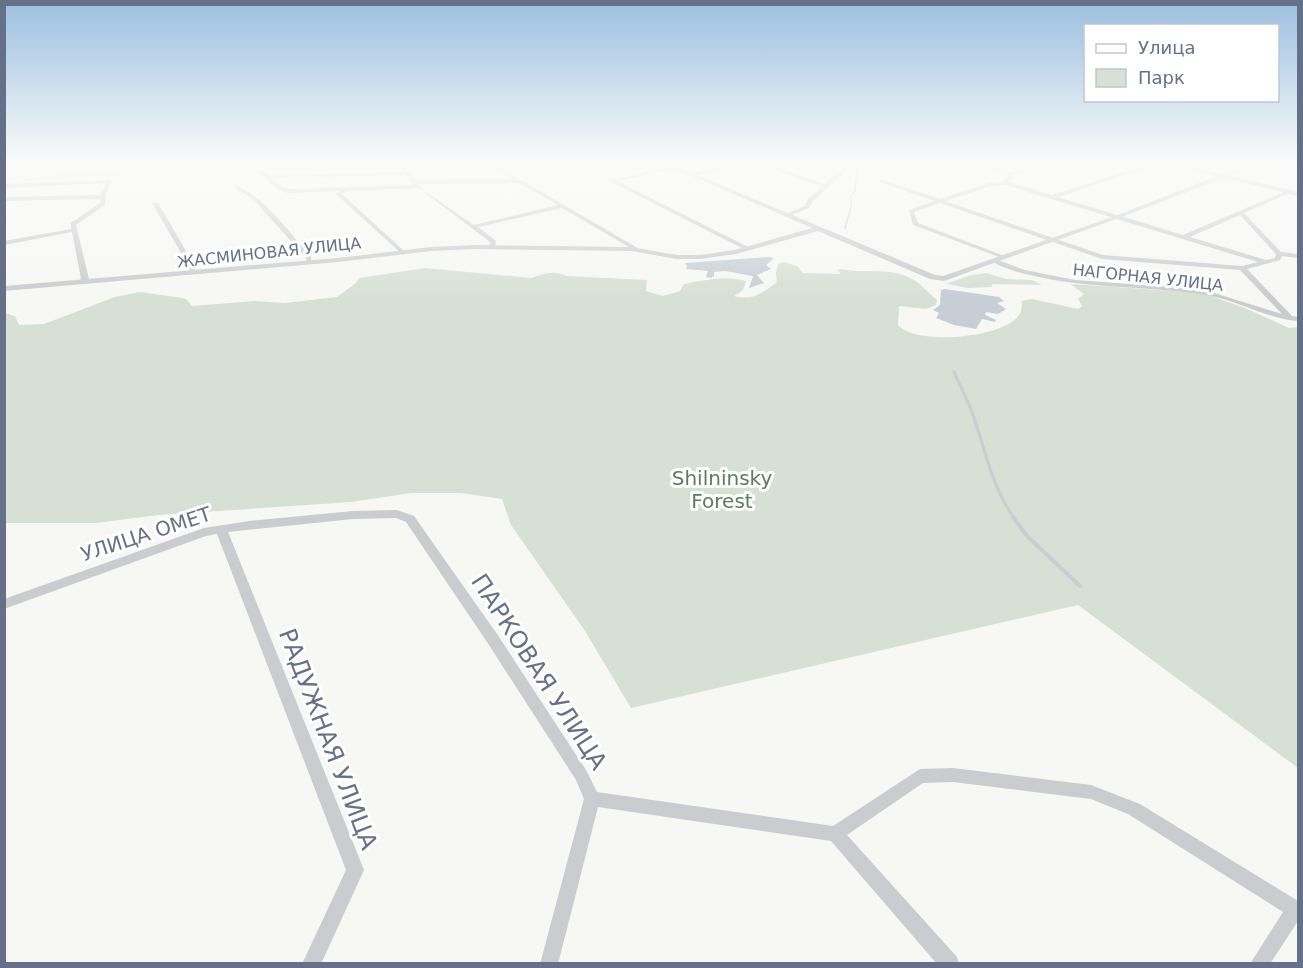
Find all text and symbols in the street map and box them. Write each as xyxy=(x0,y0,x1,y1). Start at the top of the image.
legend xyxy=(1084,24,1279,102)
text: Улица xyxy=(1138,37,1195,58)
text: Парк xyxy=(1138,67,1185,88)
street label: ЖАСМИНОВАЯ УЛИЦА xyxy=(176,233,362,272)
street label: НАГОРНАЯ УЛИЦА xyxy=(1072,260,1224,295)
park label: Shilninsky Forest xyxy=(672,466,772,513)
street label: УЛИЦА ОМЕТ xyxy=(78,501,215,566)
street label: ПАРКОВАЯ УЛИЦА xyxy=(465,569,613,776)
street label: РАДУЖНАЯ УЛИЦА xyxy=(273,624,383,854)

